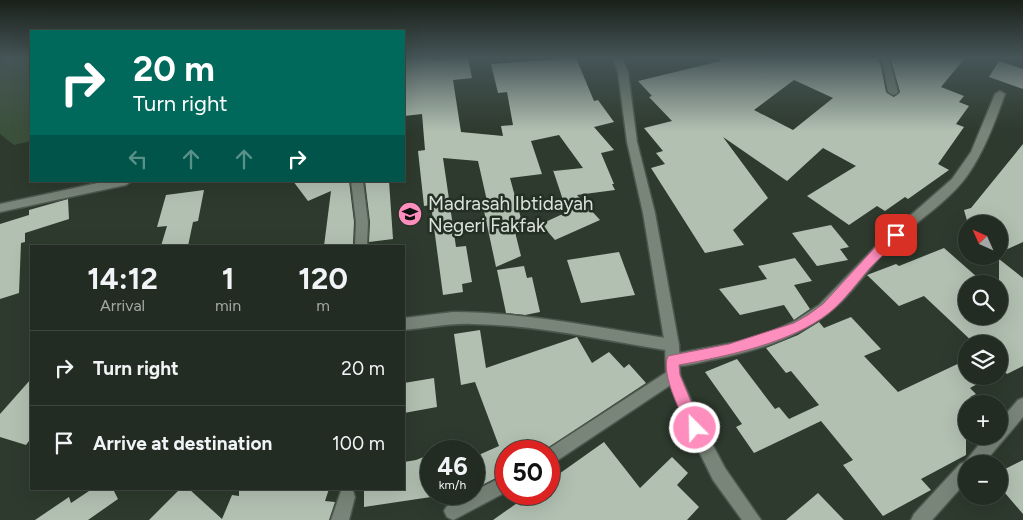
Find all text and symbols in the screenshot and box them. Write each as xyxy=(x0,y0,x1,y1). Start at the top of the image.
text: 20 m xyxy=(133,48,215,90)
icon: right xyxy=(50,50,115,115)
text: Turn right xyxy=(133,90,228,117)
icon: left xyxy=(124,145,152,173)
icon: ahead xyxy=(177,145,205,173)
icon: ahead xyxy=(230,145,258,173)
icon: right xyxy=(283,145,311,173)
place label: Madrasah Ibtidayah Negeri Fakfak xyxy=(428,192,593,237)
school or university icon: Madrasah Ibtidayah Negeri Fakfak xyxy=(397,201,423,227)
pin xyxy=(875,214,917,256)
north arrow xyxy=(958,215,1008,265)
map controls xyxy=(958,215,1008,505)
icon: arrive xyxy=(882,221,910,249)
text: 14:12 xyxy=(87,260,158,297)
text: 1 xyxy=(222,260,234,297)
text: 120 xyxy=(298,260,348,297)
button: search xyxy=(958,275,1008,325)
text: Arrival xyxy=(100,296,145,315)
text: min xyxy=(215,296,241,315)
text: m xyxy=(316,296,330,315)
button: layers xyxy=(958,335,1008,385)
icon: right xyxy=(50,354,78,382)
text: Turn right xyxy=(93,357,179,380)
text: 20 m xyxy=(341,357,385,380)
button: + xyxy=(958,395,1008,445)
position arrow xyxy=(668,401,720,453)
icon: arrive xyxy=(50,429,78,457)
text: Arrive at destination xyxy=(93,432,272,455)
text: 100 m xyxy=(332,432,385,455)
speed limit sign: 50 xyxy=(495,440,560,505)
text: 46 xyxy=(437,451,468,481)
button: − xyxy=(958,455,1008,505)
text: km/h xyxy=(439,478,466,492)

